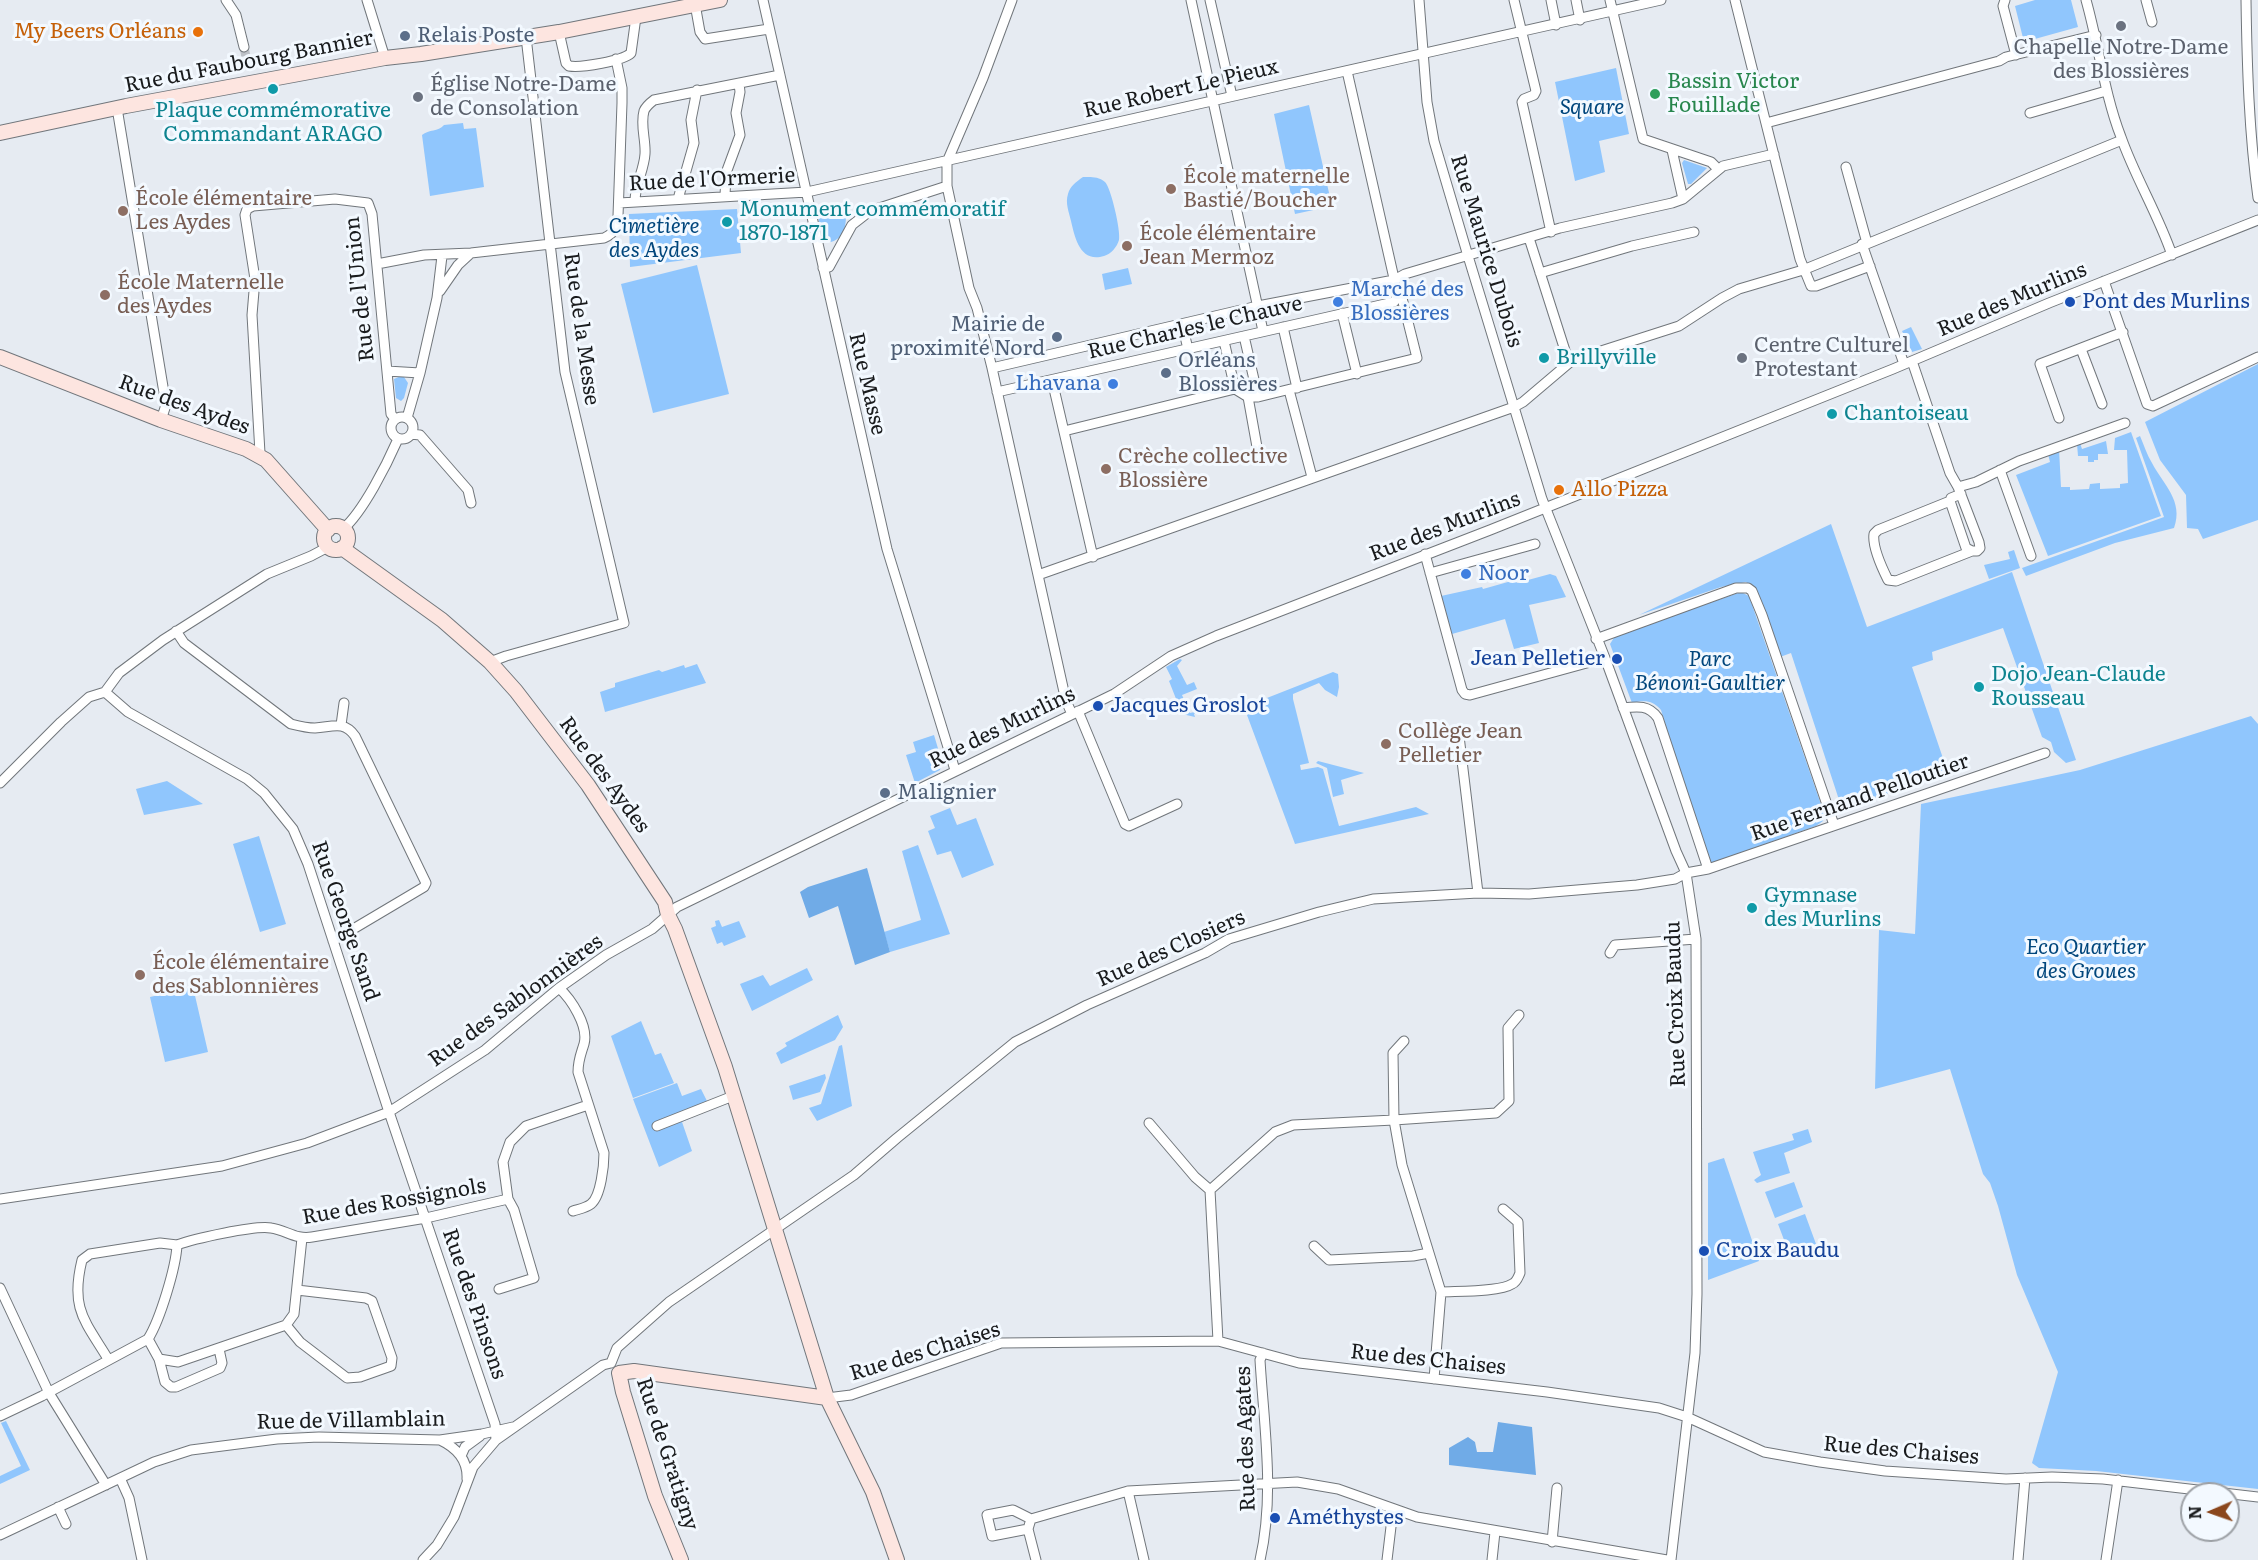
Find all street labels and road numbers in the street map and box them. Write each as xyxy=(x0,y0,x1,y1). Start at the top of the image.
street label: Rue du Faubourg Bannier xyxy=(123,26,375,98)
street label: Rue Robert Le Pieux xyxy=(1081,54,1281,124)
street label: Rue Maurice Dubois xyxy=(1445,152,1527,350)
street label: Rue de l'Ormerie xyxy=(628,163,796,197)
street label: Rue de l'Union xyxy=(340,215,380,363)
street label: Rue de la Messe xyxy=(558,251,604,407)
street label: Rue des Murlins xyxy=(1934,257,2090,343)
street label: Rue Charles le Chauve xyxy=(1085,291,1305,365)
street label: Rue Masse xyxy=(843,330,891,438)
street label: Rue des Aydes xyxy=(115,370,253,440)
street label: Rue des Murlins xyxy=(1366,487,1524,567)
street label: Rue des Murlins xyxy=(925,682,1079,774)
street label: Rue des Aydes xyxy=(553,712,655,838)
street label: Rue Fernand Pelloutier xyxy=(1747,749,1973,847)
street label: Rue George Sand xyxy=(306,838,384,1004)
street label: Rue des Closiers xyxy=(1093,905,1249,993)
street label: Rue Croix Baudu xyxy=(1661,920,1691,1088)
street label: Rue des Sablonnières xyxy=(424,929,608,1073)
street label: Rue des Rossignols xyxy=(300,1173,488,1231)
street label: Rue des Pinsons xyxy=(436,1225,512,1383)
street label: Rue des Chaises xyxy=(847,1317,1003,1387)
street label: Rue des Chaises xyxy=(1349,1339,1507,1381)
street label: Rue des Agates xyxy=(1231,1366,1261,1512)
street label: Rue de Gratigny xyxy=(630,1375,704,1533)
street label: Rue de Villamblain xyxy=(256,1407,446,1435)
street label: Rue des Chaises xyxy=(1822,1432,1980,1470)

